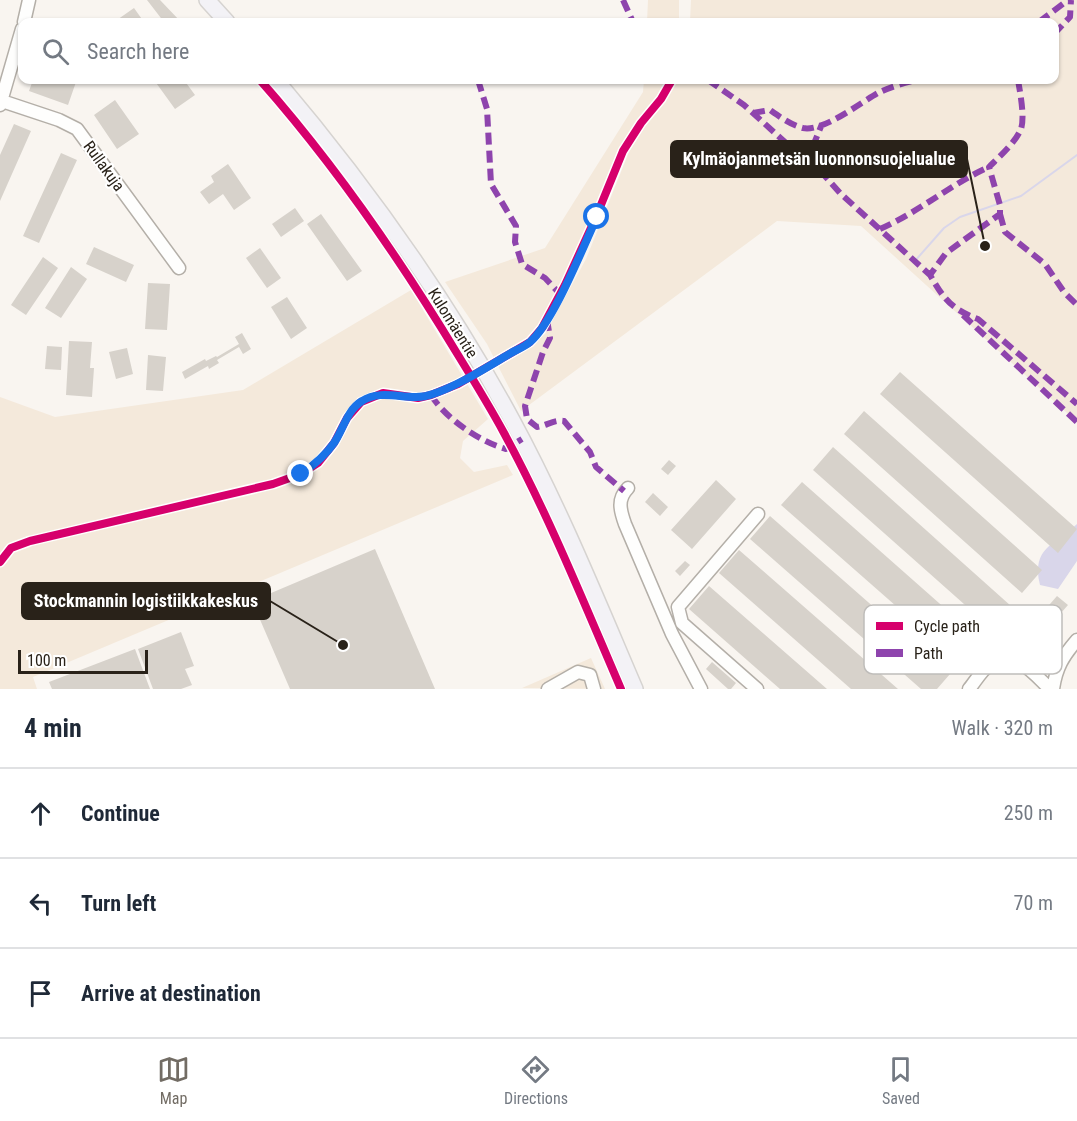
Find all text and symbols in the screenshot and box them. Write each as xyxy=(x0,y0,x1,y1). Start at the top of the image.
search box xyxy=(18,18,1059,84)
icon: search xyxy=(39,35,72,68)
text: Search here xyxy=(87,39,189,64)
street label: Rullakuja xyxy=(79,137,129,195)
callout: Kylmäojanmetsän luonnonsuojelualue xyxy=(671,141,967,177)
text: Kylmäojanmetsän luonnonsuojelualue xyxy=(683,148,956,169)
route start xyxy=(583,203,609,229)
street label: Kulomäentie xyxy=(424,285,482,361)
route end xyxy=(287,460,313,486)
callout: Stockmannin logistiikkakeskus xyxy=(22,583,270,619)
text: Stockmannin logistiikkakeskus xyxy=(34,590,258,611)
legend xyxy=(864,605,1062,674)
text: Cycle path xyxy=(914,617,980,636)
text: Path xyxy=(914,644,943,663)
scale bar xyxy=(18,647,148,674)
text: 100 m xyxy=(27,651,66,670)
text: 4 min xyxy=(24,713,82,743)
text: Walk · 320 m xyxy=(952,716,1053,740)
icon: ahead xyxy=(24,797,57,830)
text: Continue xyxy=(81,801,160,826)
text: 250 m xyxy=(1004,801,1053,825)
icon: left xyxy=(24,887,57,920)
text: Turn left xyxy=(81,891,156,916)
text: 70 m xyxy=(1014,891,1053,915)
icon: arrive xyxy=(24,977,57,1010)
text: Arrive at destination xyxy=(81,981,261,1006)
tab: Map xyxy=(157,1053,190,1108)
tab: Directions xyxy=(504,1053,568,1108)
tab: Saved xyxy=(882,1053,920,1108)

